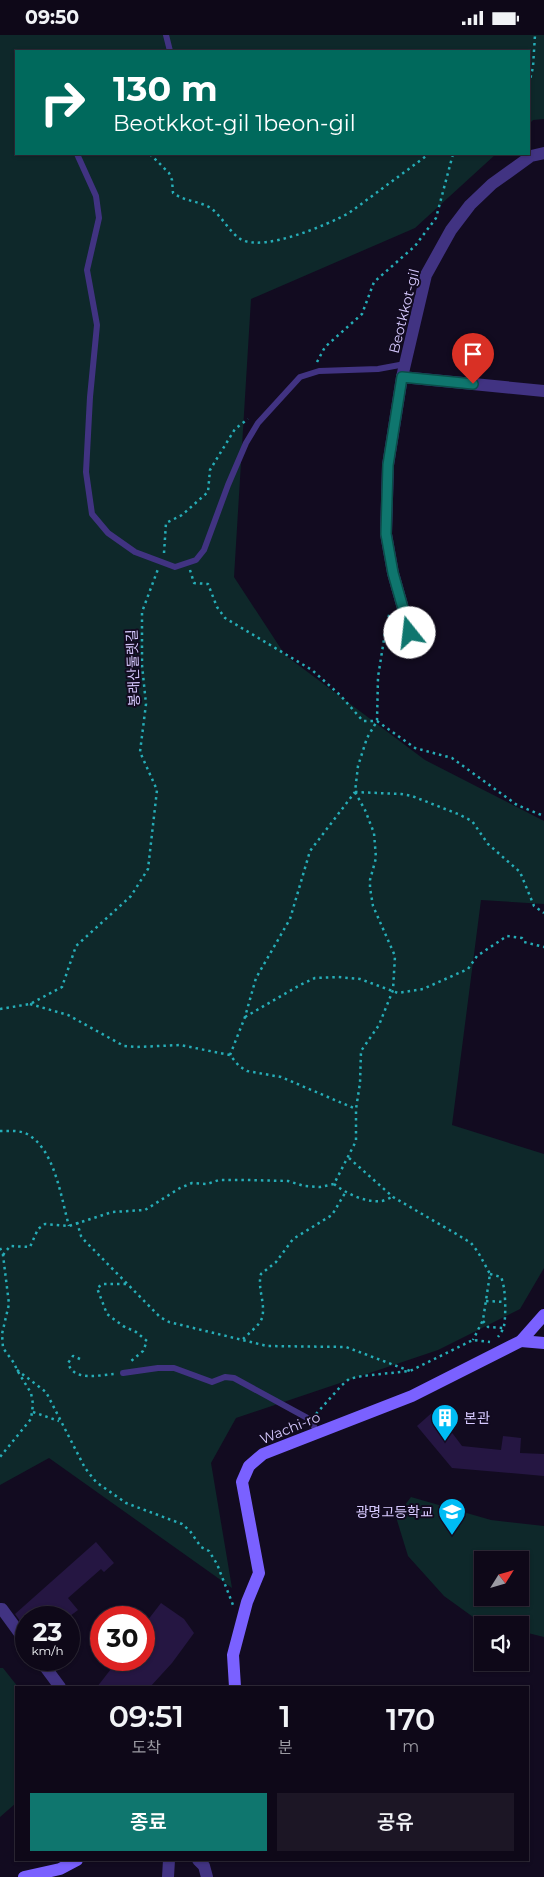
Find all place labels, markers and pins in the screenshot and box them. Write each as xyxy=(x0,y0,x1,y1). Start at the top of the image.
pin xyxy=(452,333,494,384)
building icon: 본관 xyxy=(430,1403,460,1442)
place label: 본관 xyxy=(464,1409,490,1427)
school or university icon: 광명고등학교 xyxy=(437,1497,467,1536)
place label: 광명고등학교 xyxy=(356,1503,433,1521)

